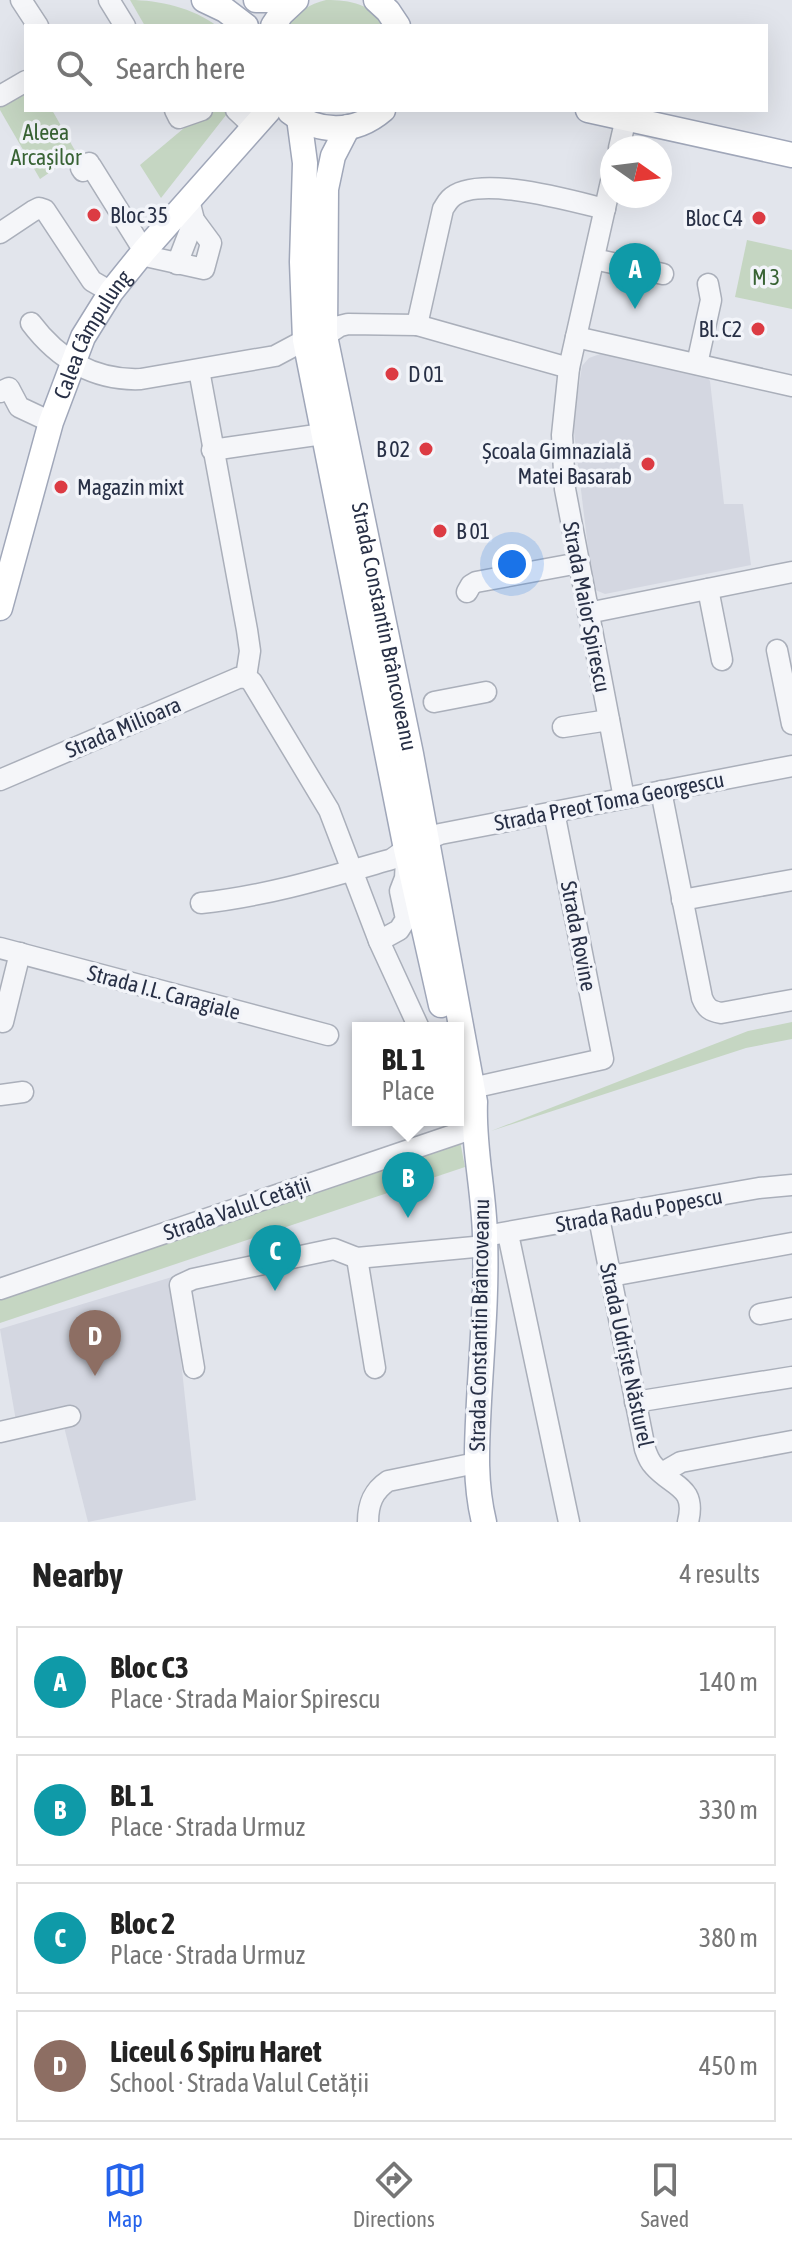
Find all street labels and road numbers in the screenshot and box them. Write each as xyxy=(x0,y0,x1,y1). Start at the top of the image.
street label: Calea Câmpulung xyxy=(48,264,137,402)
street label: Strada Constantin Brâncoveanu xyxy=(347,500,423,753)
street label: Strada Maior Spirescu xyxy=(558,520,616,694)
street label: Strada Milioara xyxy=(61,691,185,763)
street label: Strada Preot Toma Georgescu xyxy=(492,766,726,836)
street label: Strada Rovine xyxy=(556,879,602,993)
street label: Strada I.L. Caragiale xyxy=(85,959,243,1025)
street label: Strada Valul Cetății xyxy=(160,1171,314,1245)
street label: Strada Radu Popescu xyxy=(554,1183,724,1237)
street label: Strada Constantin Brâncoveanu xyxy=(464,1199,494,1451)
street label: Strada Udriște Năsturel xyxy=(595,1261,659,1450)

